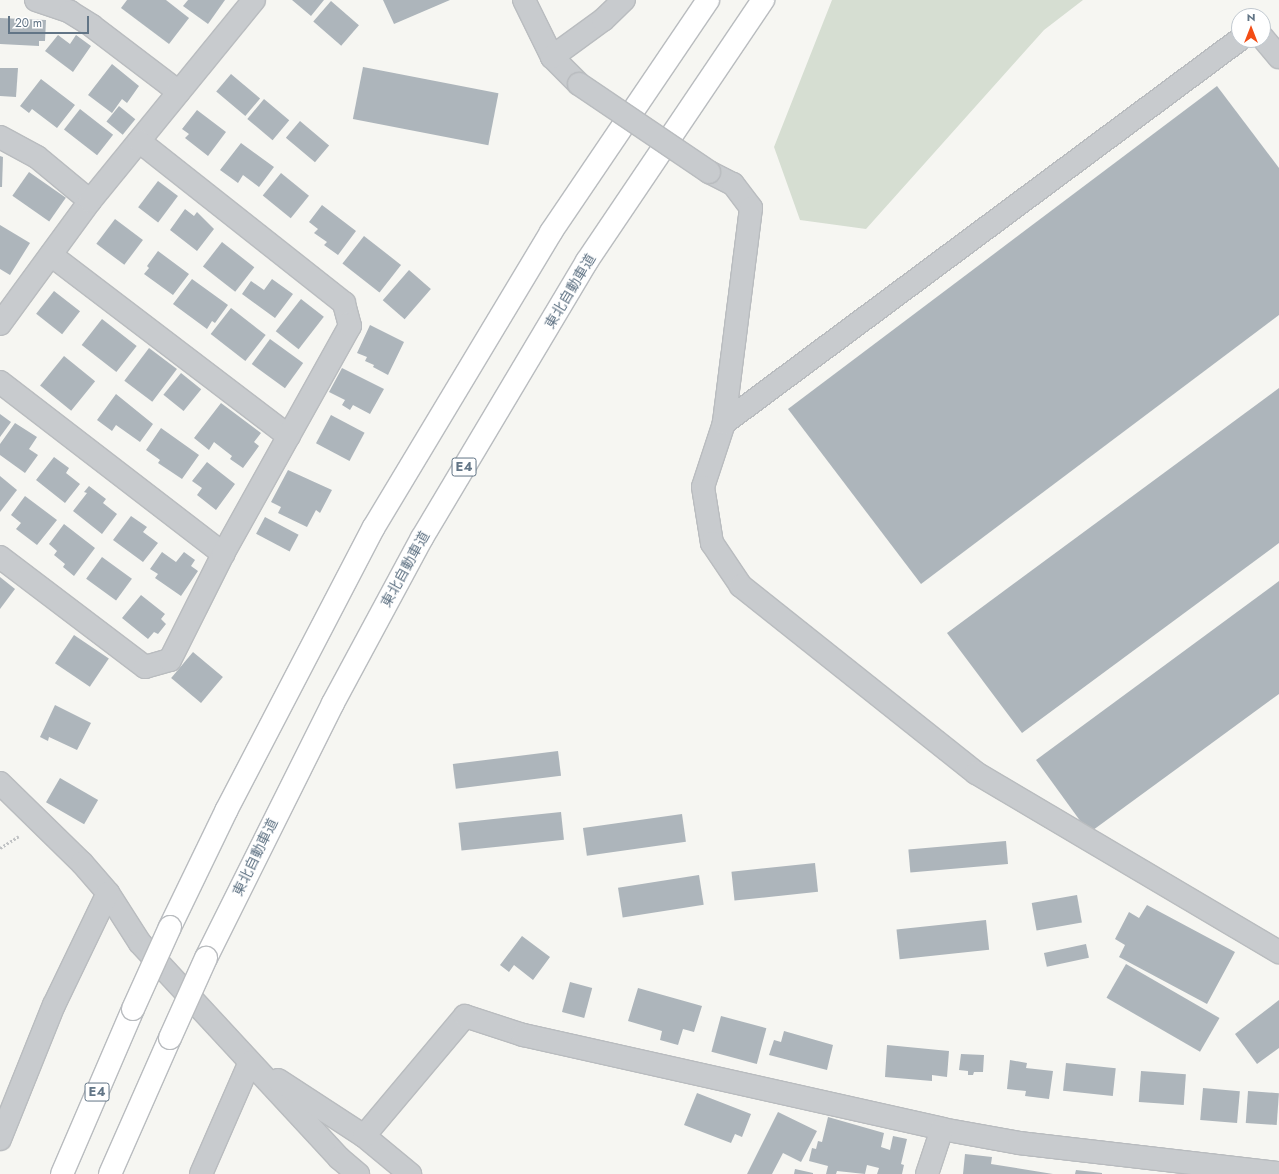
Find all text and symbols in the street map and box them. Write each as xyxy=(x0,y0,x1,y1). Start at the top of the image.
scale bar xyxy=(10,8,91,34)
north arrow xyxy=(1231,8,1271,48)
text: N xyxy=(1247,9,1255,25)
text: 20 m xyxy=(15,14,42,32)
street label: 東北自動車道 xyxy=(541,251,599,331)
road number: E4 xyxy=(451,456,477,478)
street label: 東北自動車道 xyxy=(377,528,433,610)
street label: 東北自動車道 xyxy=(229,816,281,898)
road number: E4 xyxy=(84,1081,110,1103)

